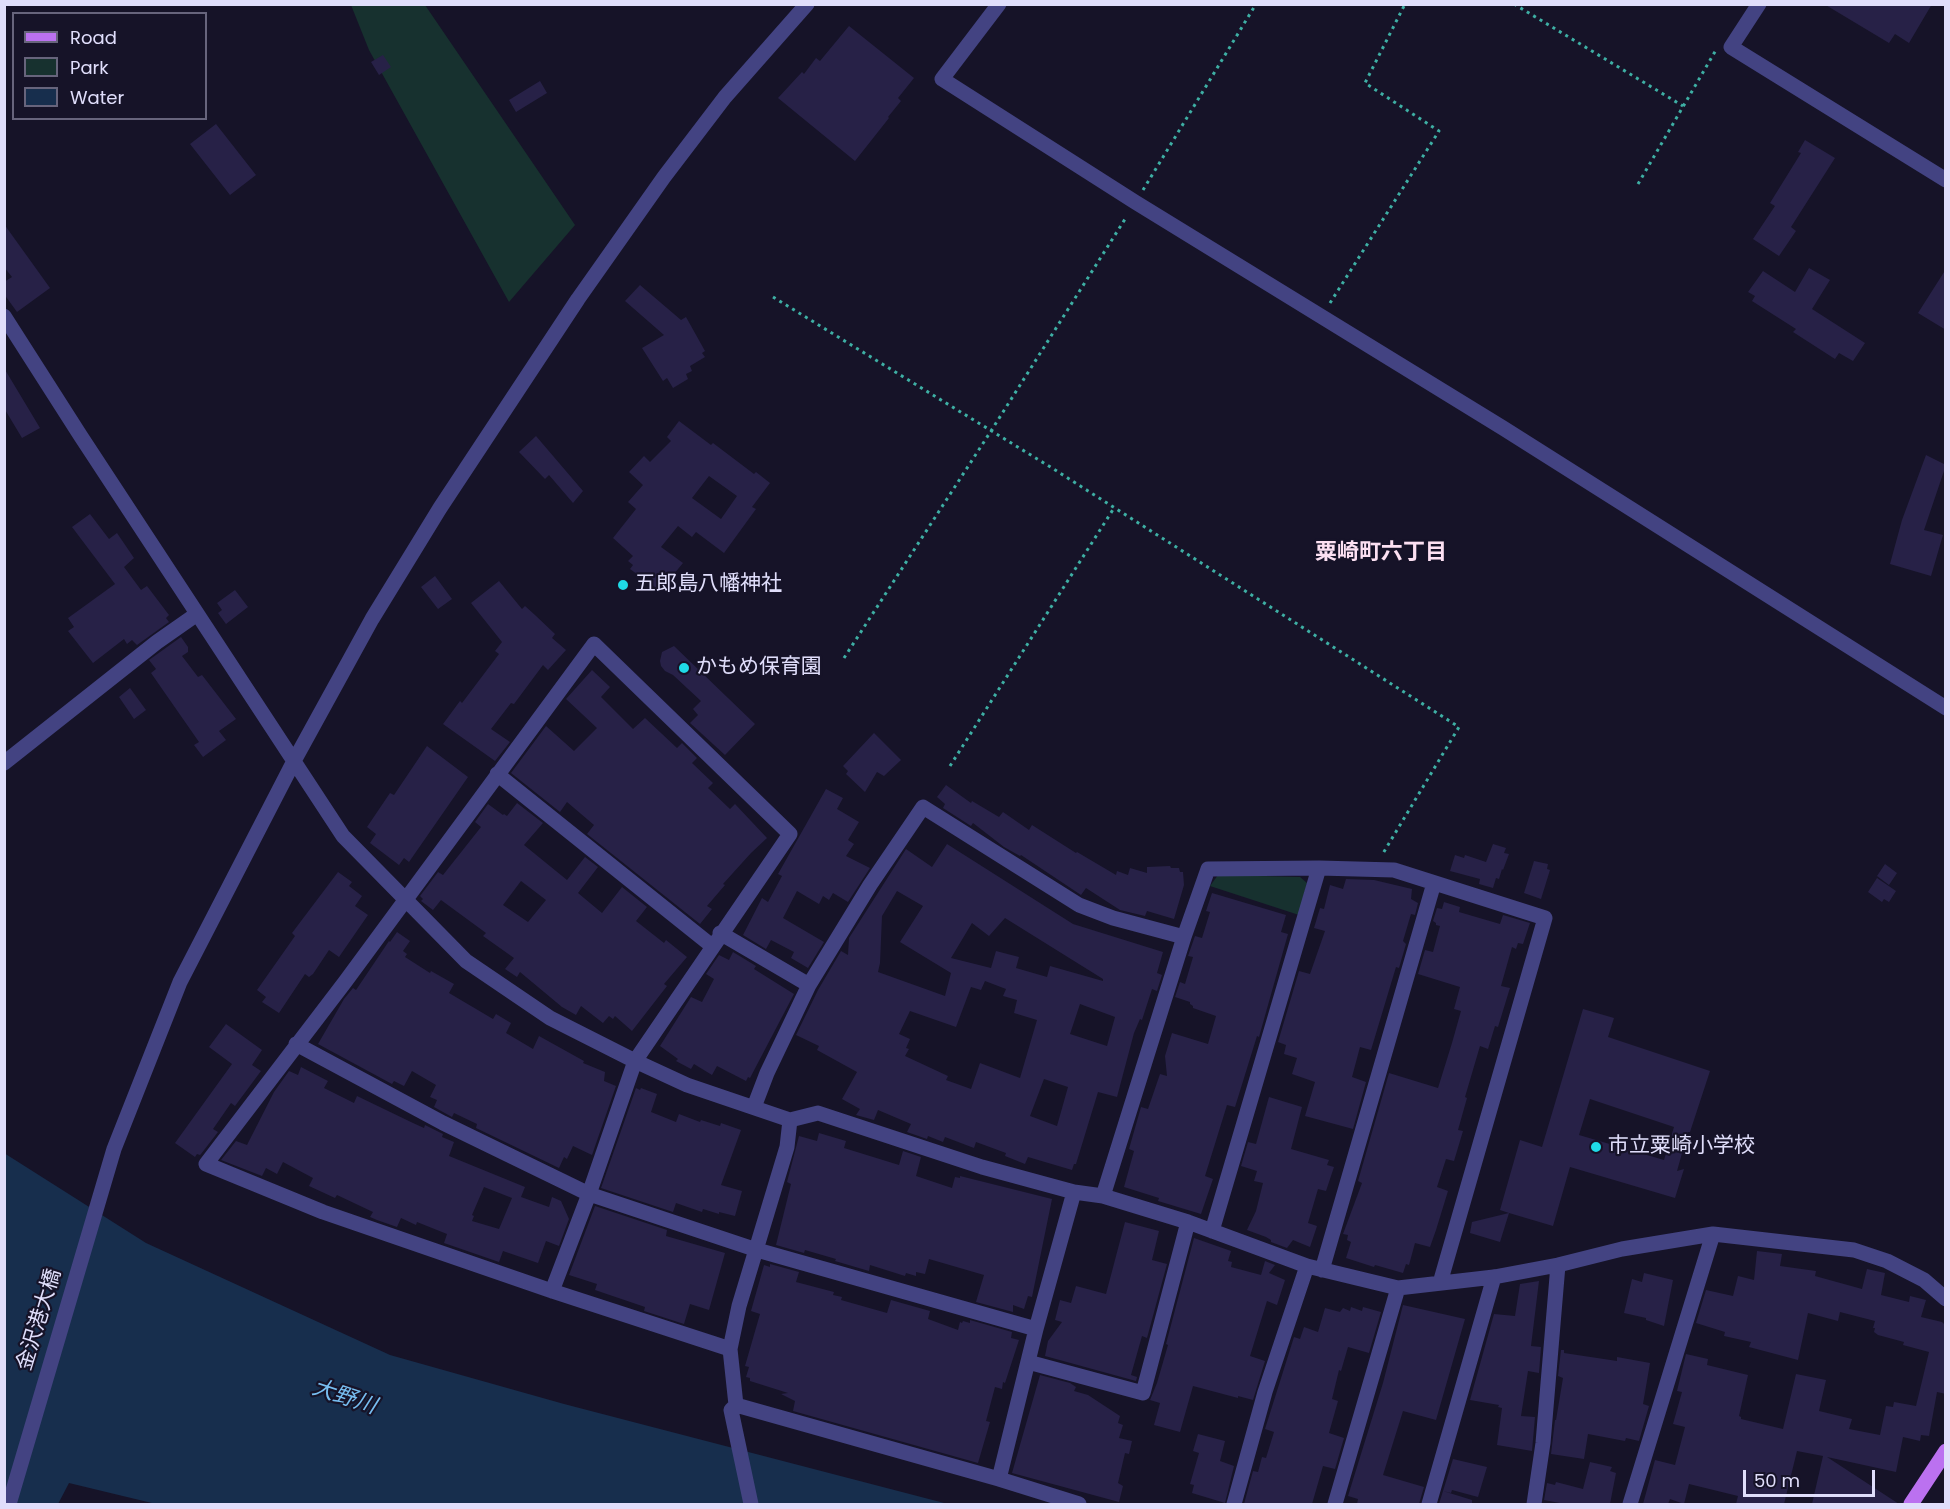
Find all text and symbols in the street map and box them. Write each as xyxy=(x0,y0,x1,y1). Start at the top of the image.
legend xyxy=(12,12,207,120)
text: Road xyxy=(70,25,117,50)
text: Park xyxy=(70,55,109,80)
text: Water xyxy=(70,85,124,110)
district label: 粟崎町六丁目 xyxy=(1315,540,1447,566)
place label: 五郎島八幡神社 xyxy=(635,572,782,598)
marker: 五郎島八幡神社 xyxy=(616,578,630,592)
place label: かもめ保育園 xyxy=(696,655,822,681)
marker: かもめ保育園 xyxy=(677,661,691,675)
place label: 市立粟崎小学校 xyxy=(1608,1134,1755,1160)
marker: 市立粟崎小学校 xyxy=(1589,1140,1603,1154)
street label: 金沢港大橋 xyxy=(13,1266,67,1374)
water label: 大野川 xyxy=(309,1375,379,1421)
scale bar xyxy=(1746,1458,1878,1496)
text: 50 m xyxy=(1754,1468,1800,1493)

